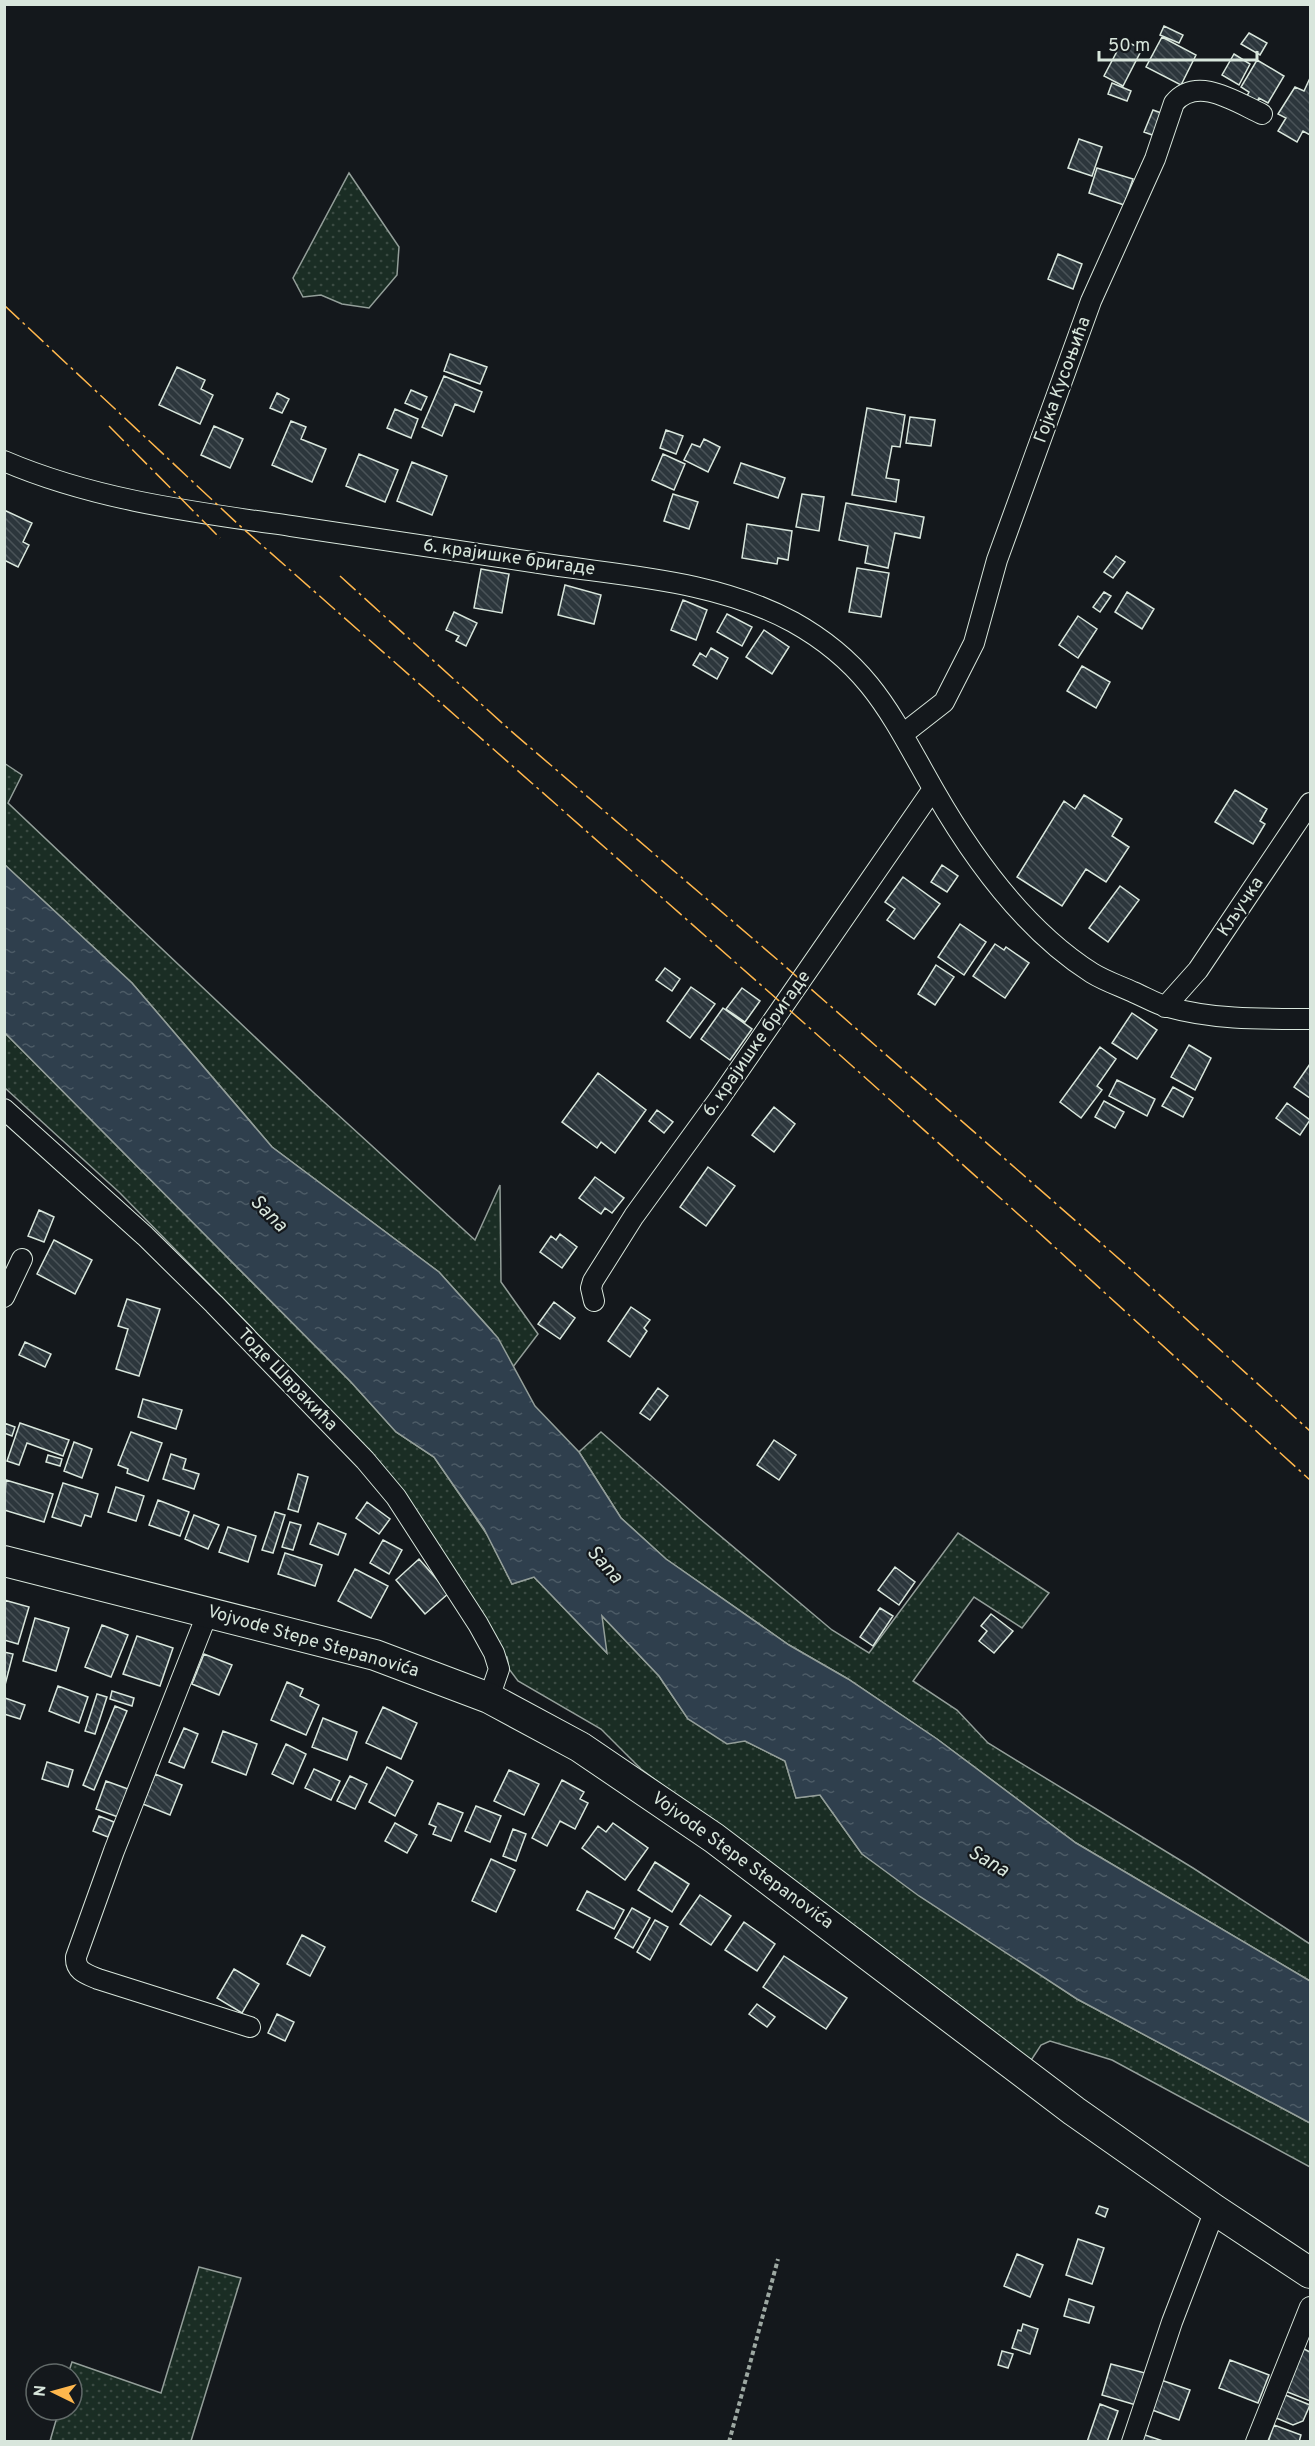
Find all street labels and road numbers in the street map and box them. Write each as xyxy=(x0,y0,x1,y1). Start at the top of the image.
street label: Гојка Кусоњића xyxy=(1029,314,1097,446)
street label: 6. крајишке бригаде xyxy=(421,535,597,581)
street label: Кључка xyxy=(1213,873,1269,941)
street label: 6. крајишке бригаде xyxy=(698,966,816,1122)
street label: Тоде Швракића xyxy=(232,1324,342,1436)
street label: Vojvode Stepe Stepanovića xyxy=(204,1601,422,1683)
street label: Vojvode Stepe Stepanovića xyxy=(647,1787,837,1935)

